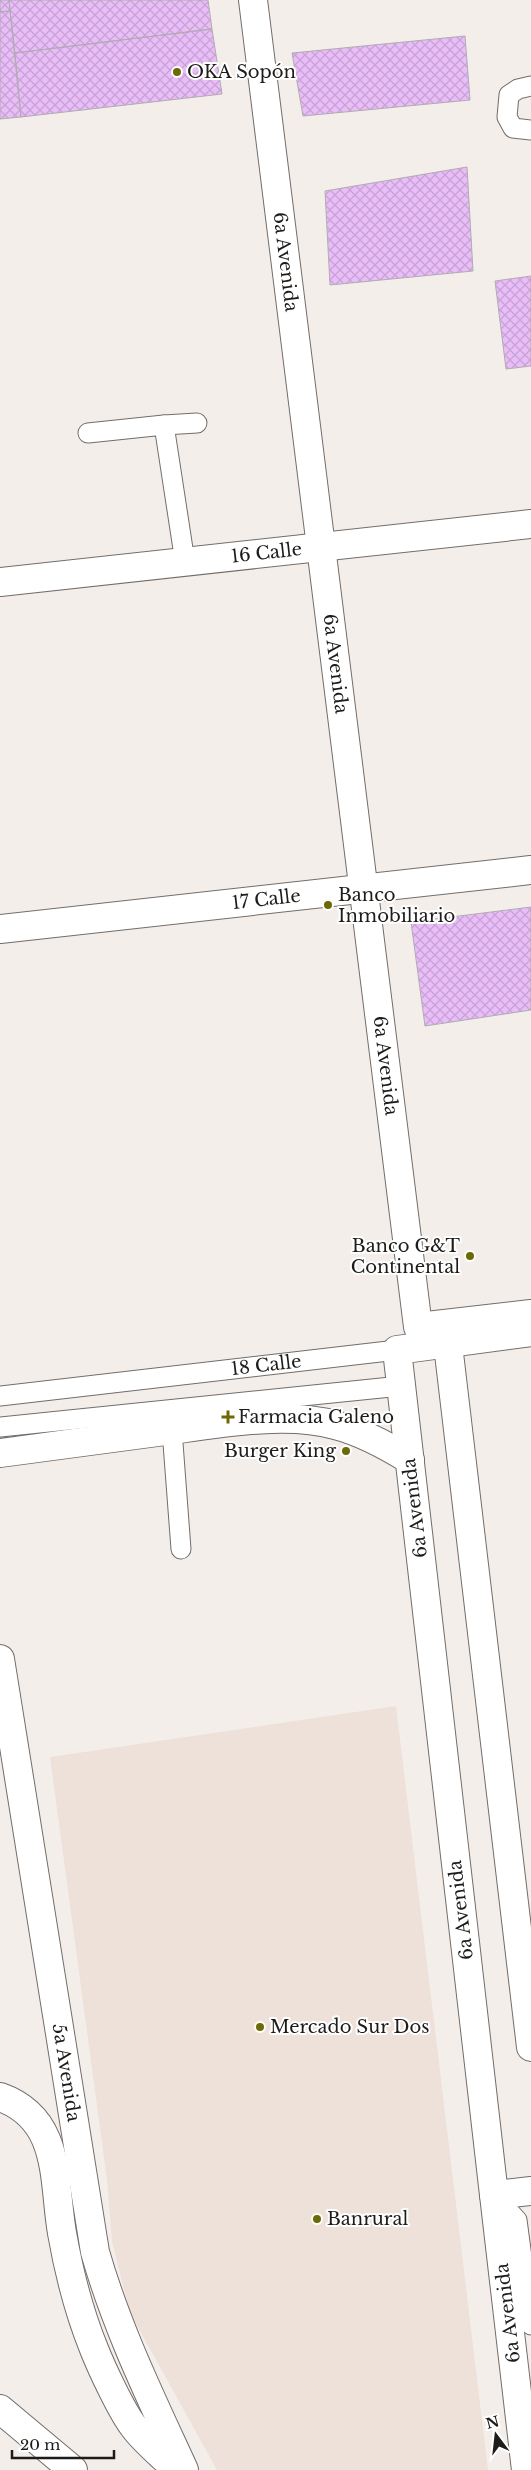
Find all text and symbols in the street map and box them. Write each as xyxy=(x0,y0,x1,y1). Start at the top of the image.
place label: OKA Sopón xyxy=(187,61,296,83)
marker: OKA Sopón xyxy=(171,66,183,78)
street label: 6a Avenida xyxy=(268,211,303,313)
street label: 16 Calle xyxy=(230,538,303,568)
street label: 6a Avenida xyxy=(318,613,353,715)
place label: Banco Inmobiliario xyxy=(338,884,455,927)
street label: 17 Calle xyxy=(231,885,302,914)
marker: Banco Inmobiliario xyxy=(322,899,334,911)
street label: 6a Avenida xyxy=(368,1015,403,1117)
place label: Banco G&T Continental xyxy=(351,1235,461,1278)
marker: Banco G&T Continental xyxy=(464,1250,476,1262)
street label: 18 Calle xyxy=(230,1350,303,1380)
place label: Farmacia Galeno xyxy=(238,1406,394,1428)
marker: Farmacia Galeno xyxy=(222,1411,234,1423)
place label: Burger King xyxy=(224,1440,336,1462)
marker: Burger King xyxy=(340,1445,352,1457)
street label: 6a Avenida xyxy=(398,1457,432,1559)
street label: 6a Avenida xyxy=(444,1859,478,1961)
place label: Mercado Sur Dos xyxy=(270,2016,429,2038)
marker: Mercado Sur Dos xyxy=(254,2021,266,2033)
street label: 5a Avenida xyxy=(48,2022,85,2123)
place label: Banrural xyxy=(327,2208,408,2230)
marker: Banrural xyxy=(311,2213,323,2225)
street label: 6a Avenida xyxy=(491,2262,525,2364)
north arrow xyxy=(471,2410,521,2460)
text: N xyxy=(484,2412,501,2433)
scale bar xyxy=(12,2428,115,2460)
text: 20 m xyxy=(20,2435,60,2454)

